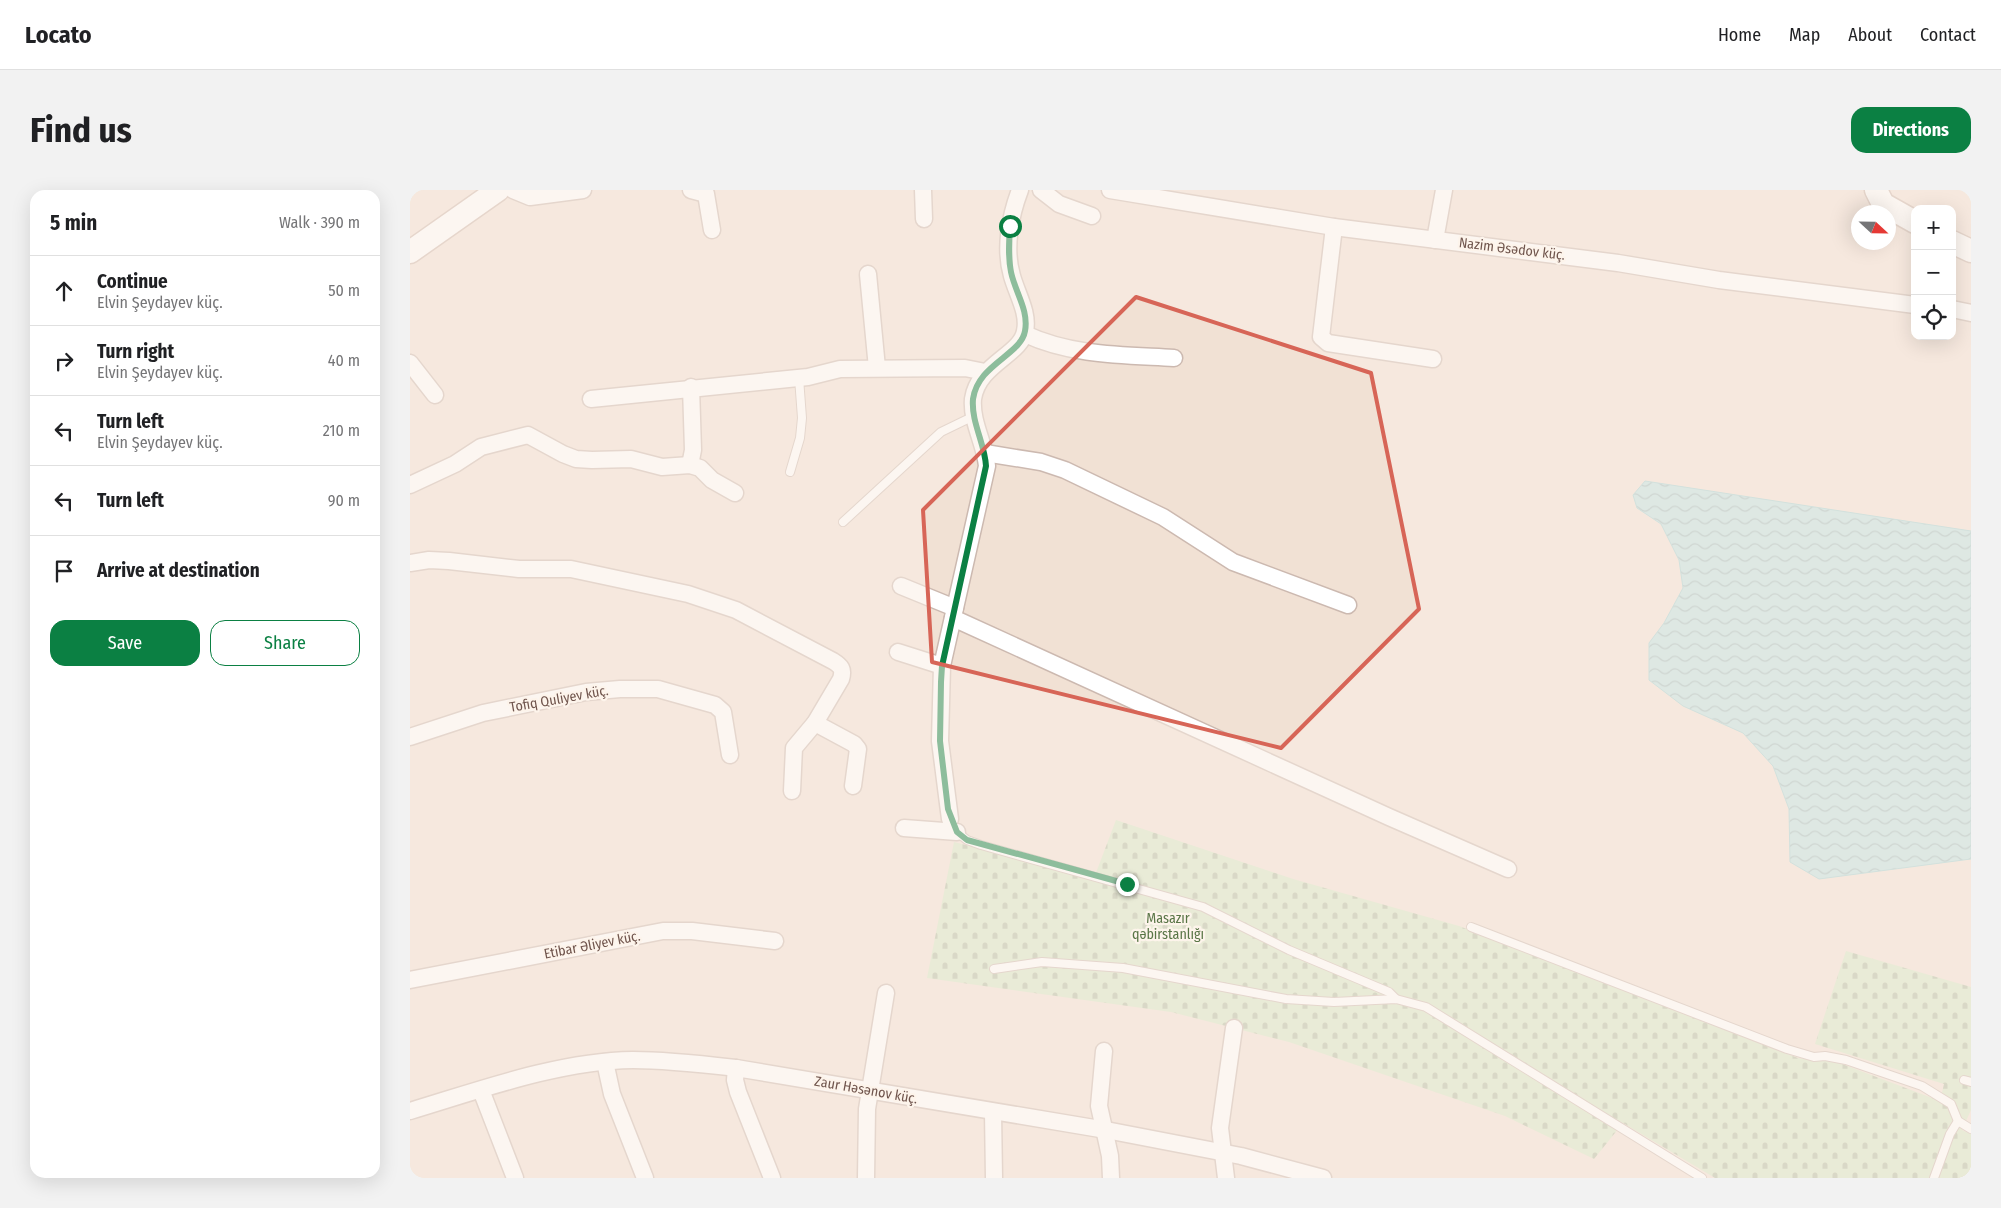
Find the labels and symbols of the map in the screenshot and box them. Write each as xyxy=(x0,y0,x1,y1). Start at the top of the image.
north arrow xyxy=(1851,205,1896,250)
route start xyxy=(999,215,1022,238)
street label: Nazim Əsədov küç. xyxy=(1458,234,1566,264)
street label: Tofiq Quliyev küç. xyxy=(508,682,610,716)
route end xyxy=(1116,873,1139,896)
park label: Masazır qəbirstanlığı xyxy=(1132,910,1204,943)
street label: Etibar Əliyev küç. xyxy=(542,927,642,963)
street label: Zaur Həsənov küç. xyxy=(813,1073,919,1107)

